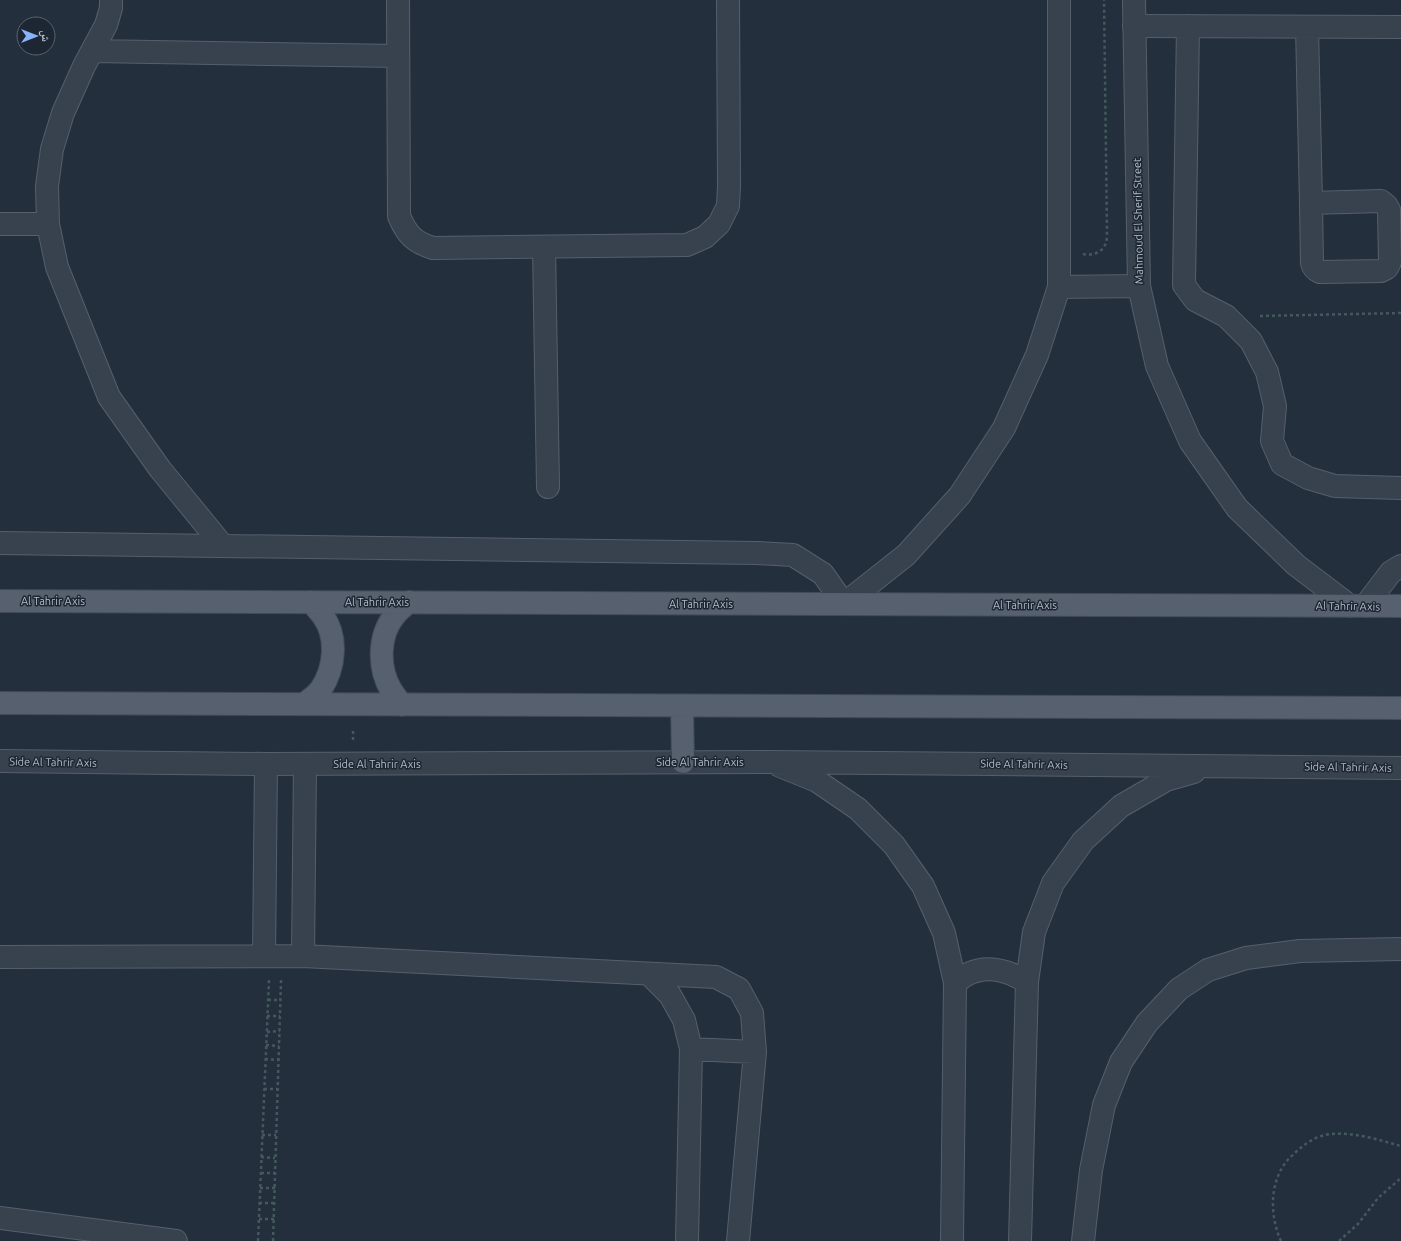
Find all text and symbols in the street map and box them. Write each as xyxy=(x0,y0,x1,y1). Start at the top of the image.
north arrow xyxy=(16,16,56,56)
text: ش xyxy=(38,30,52,42)
street label: Mahmoud El Sherif Street xyxy=(1131,157,1145,284)
street label: Al Tahrir Axis xyxy=(21,595,85,607)
street label: Al Tahrir Axis xyxy=(345,596,409,608)
street label: Al Tahrir Axis xyxy=(669,598,733,610)
street label: Al Tahrir Axis xyxy=(993,599,1057,611)
street label: Al Tahrir Axis xyxy=(1316,599,1380,613)
street label: Side Al Tahrir Axis xyxy=(9,755,97,769)
street label: Side Al Tahrir Axis xyxy=(656,756,744,768)
street label: Side Al Tahrir Axis xyxy=(980,757,1068,771)
street label: Side Al Tahrir Axis xyxy=(333,758,421,770)
street label: Side Al Tahrir Axis xyxy=(1304,760,1392,774)

